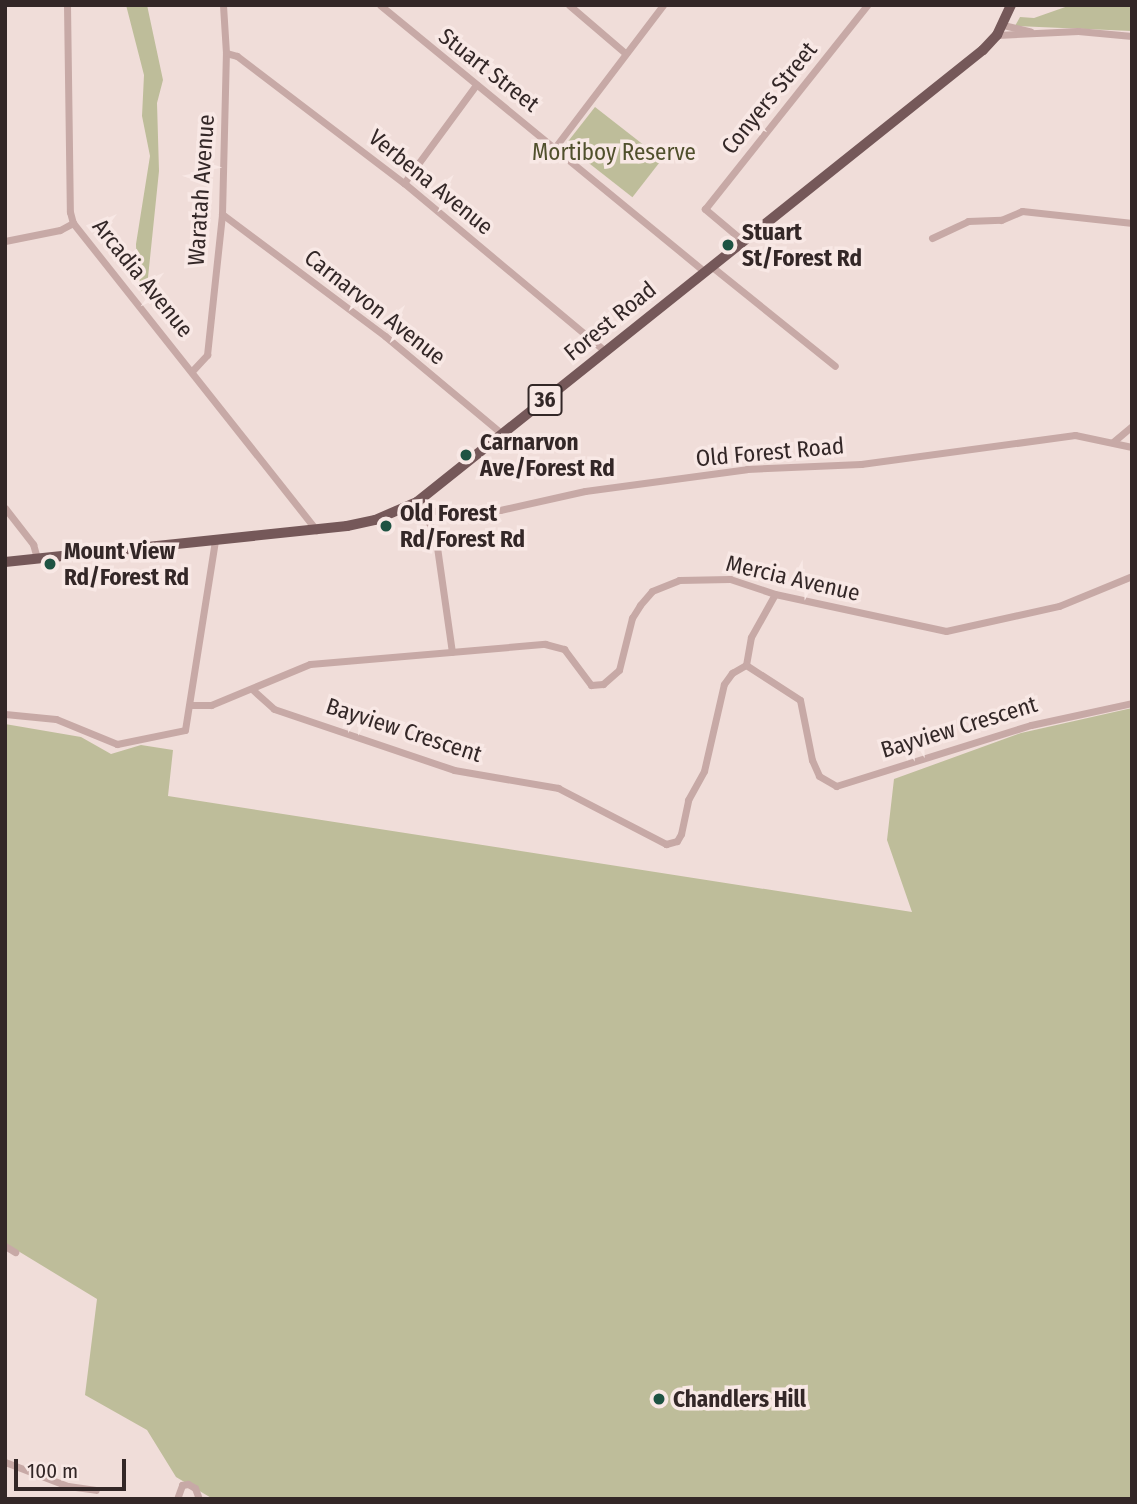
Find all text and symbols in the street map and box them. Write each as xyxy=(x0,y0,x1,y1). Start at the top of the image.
street label: Stuart Street xyxy=(433,22,545,118)
street label: Conyers Street xyxy=(715,36,823,160)
street label: Waratah Avenue xyxy=(182,113,220,267)
street label: Verbena Avenue xyxy=(363,123,499,241)
park label: Mortiboy Reserve xyxy=(532,138,696,166)
street label: Arcadia Avenue xyxy=(87,213,199,343)
place label: Stuart St/Forest Rd xyxy=(742,218,862,272)
marker: Stuart St/Forest Rd xyxy=(720,237,736,253)
street label: Carnarvon Avenue xyxy=(299,243,451,371)
street label: Forest Road xyxy=(558,275,662,367)
road number: 36 xyxy=(528,382,562,418)
place label: Carnarvon Ave/Forest Rd xyxy=(480,428,615,482)
street label: Old Forest Road xyxy=(695,432,845,472)
marker: Carnarvon Ave/Forest Rd xyxy=(458,447,474,463)
place label: Old Forest Rd/Forest Rd xyxy=(400,499,525,553)
marker: Old Forest Rd/Forest Rd xyxy=(378,518,394,534)
place label: Mount View Rd/Forest Rd xyxy=(64,537,189,591)
street label: Mercia Avenue xyxy=(723,549,863,607)
marker: Mount View Rd/Forest Rd xyxy=(42,556,58,572)
street label: Bayview Crescent xyxy=(878,690,1040,764)
street label: Bayview Crescent xyxy=(323,692,485,768)
place label: Chandlers Hill xyxy=(673,1385,806,1413)
marker: Chandlers Hill xyxy=(651,1391,667,1407)
scale bar xyxy=(18,1444,130,1488)
text: 100 m xyxy=(27,1458,78,1484)

